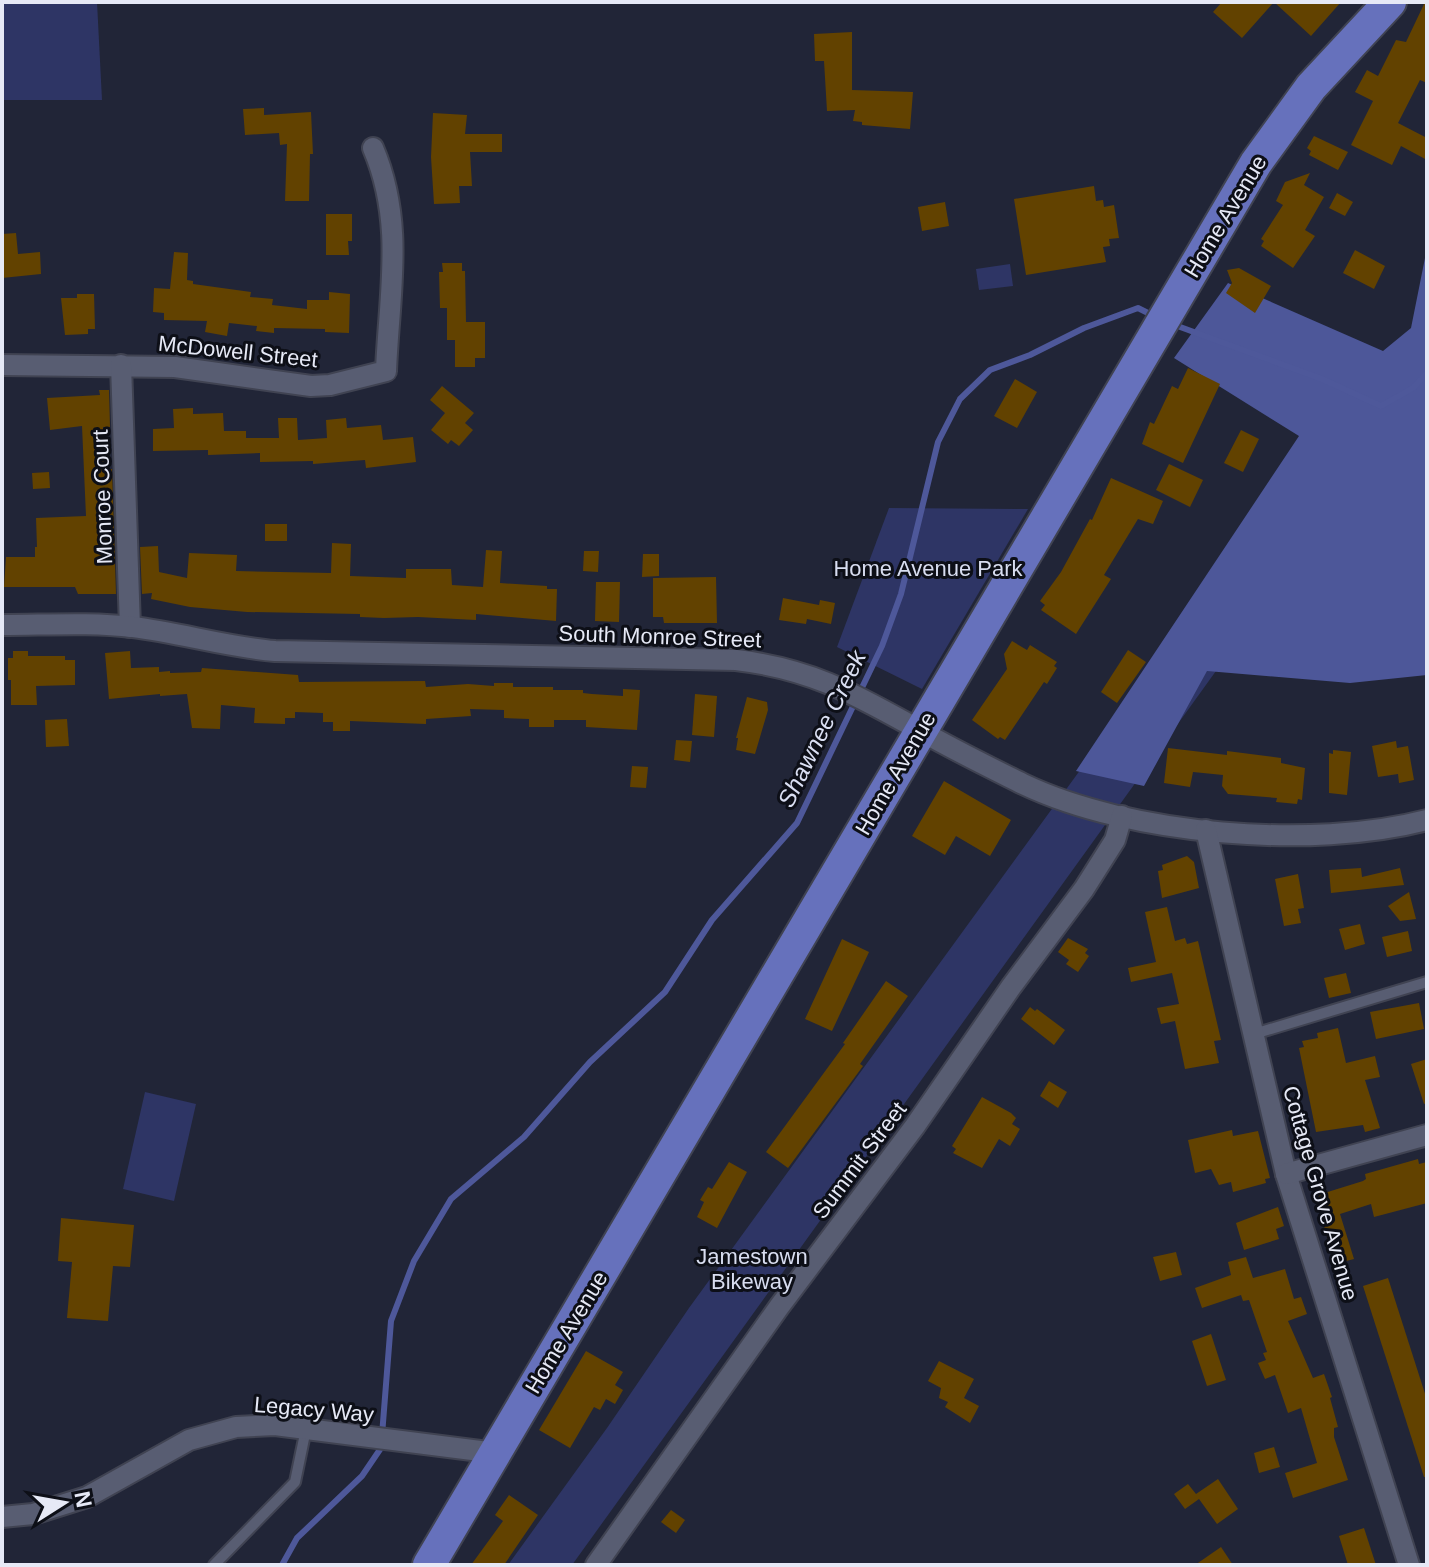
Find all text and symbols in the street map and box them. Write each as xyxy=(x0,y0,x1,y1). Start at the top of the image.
street label: Home Avenue xyxy=(1179,151,1272,282)
street label: McDowell Street xyxy=(157,331,319,372)
street label: Monroe Court xyxy=(88,429,117,565)
park label: Home Avenue Park xyxy=(833,556,1024,581)
street label: South Monroe Street xyxy=(558,620,762,653)
water label: Shawnee Creek xyxy=(772,644,872,811)
street label: Home Avenue xyxy=(850,707,941,839)
street label: Cottage Grove Avenue xyxy=(1278,1083,1363,1303)
street label: Summit Street xyxy=(807,1097,911,1223)
park label: Jamestown Bikeway xyxy=(696,1244,808,1294)
street label: Home Avenue xyxy=(520,1267,613,1398)
street label: Legacy Way xyxy=(253,1392,375,1427)
north arrow xyxy=(24,1463,104,1543)
text: N xyxy=(69,1489,97,1509)

